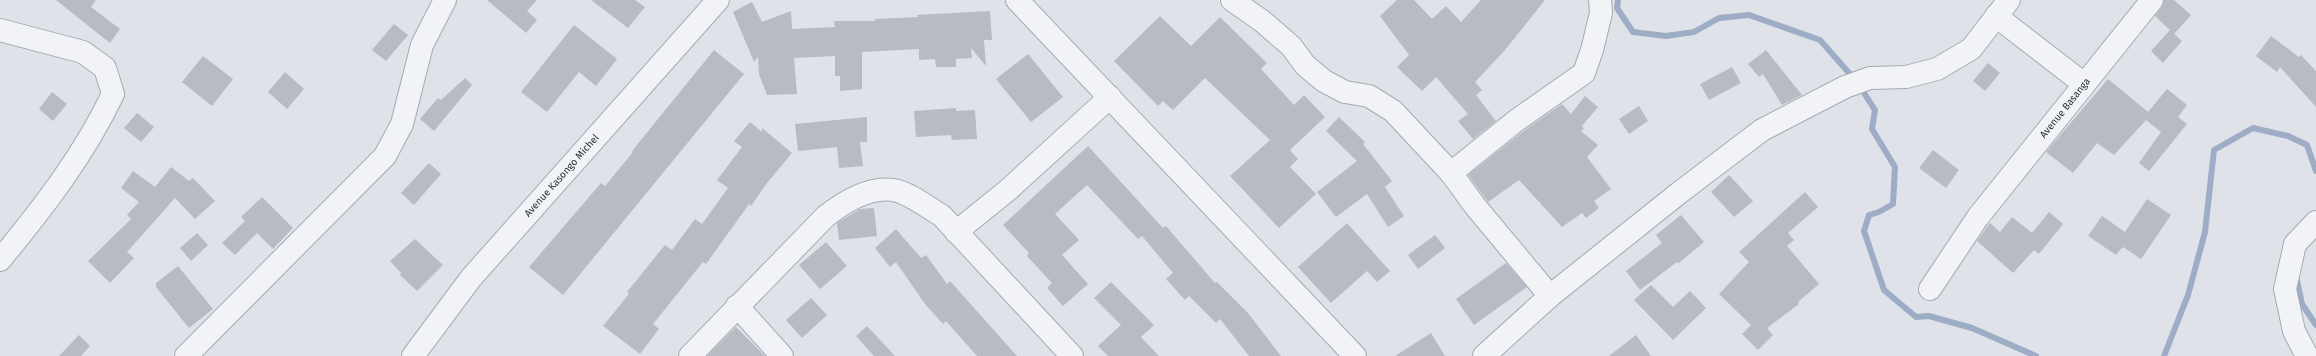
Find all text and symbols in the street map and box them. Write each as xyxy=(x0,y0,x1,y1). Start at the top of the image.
street label: Avenue Basanga xyxy=(2038,76,2093,141)
street label: Avenue Kasongo Michel xyxy=(522,132,602,220)

